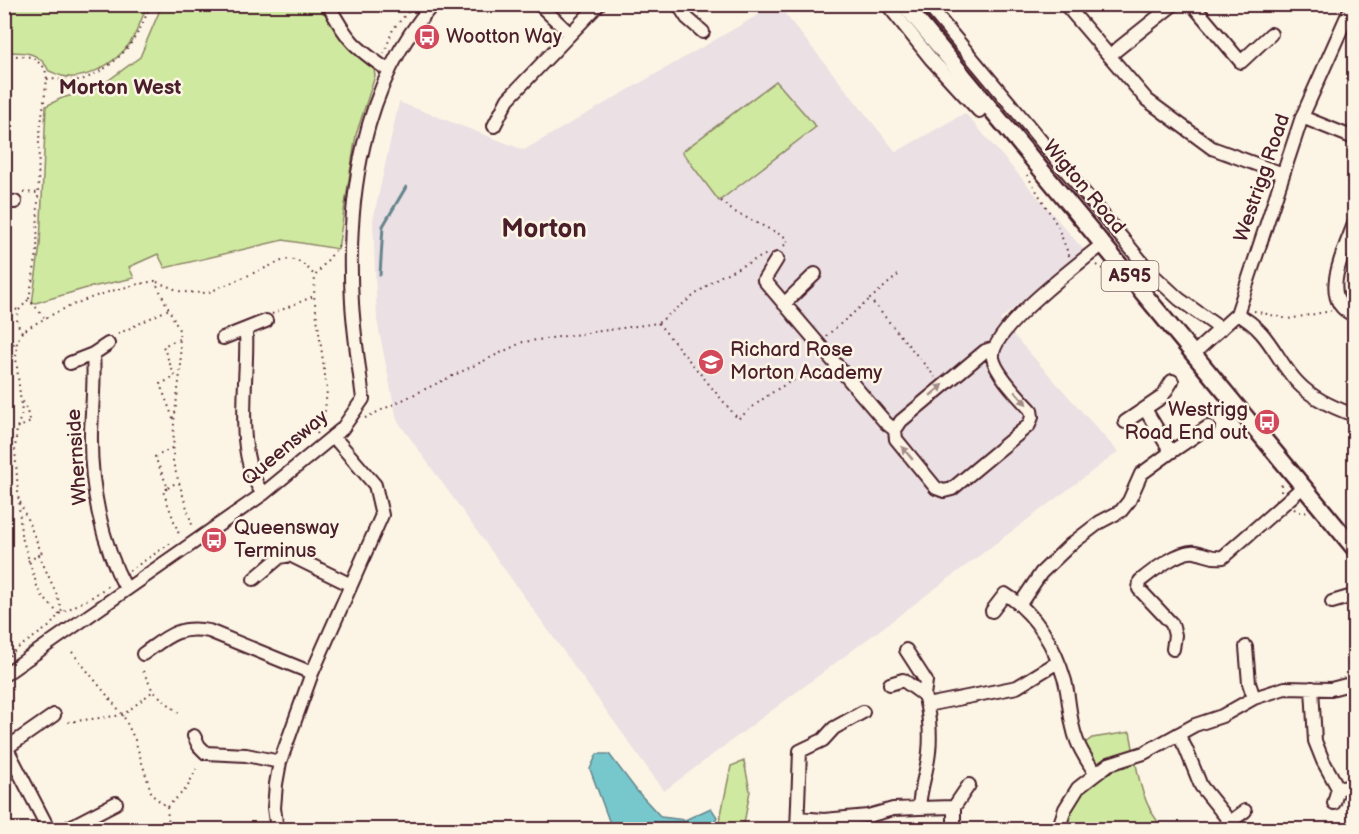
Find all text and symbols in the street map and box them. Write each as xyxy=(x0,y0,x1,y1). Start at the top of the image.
bus stop icon: Wootton Way xyxy=(412,22,442,52)
place label: Wootton Way xyxy=(446,25,562,49)
district label: Morton West xyxy=(59,75,181,100)
street label: Westrigg Road xyxy=(1229,111,1295,245)
street label: Wigton Road xyxy=(1038,135,1130,239)
district label: Morton xyxy=(501,214,587,245)
road number: A595 xyxy=(1102,261,1158,291)
place label: Richard Rose Morton Academy xyxy=(730,338,882,385)
school or university icon: Richard Rose Morton Academy xyxy=(696,347,726,377)
one-way arrow xyxy=(929,384,944,397)
one-way arrow xyxy=(1014,390,1027,405)
place label: Westrigg Road End out xyxy=(1124,398,1248,445)
street label: Queensway xyxy=(237,405,333,491)
bus stop icon: Westrigg Road End out xyxy=(1252,407,1282,437)
street label: Whernside xyxy=(62,408,92,506)
one-way arrow xyxy=(901,446,914,461)
place label: Queensway Terminus xyxy=(234,516,339,563)
bus stop icon: Queensway Terminus xyxy=(199,525,229,555)

